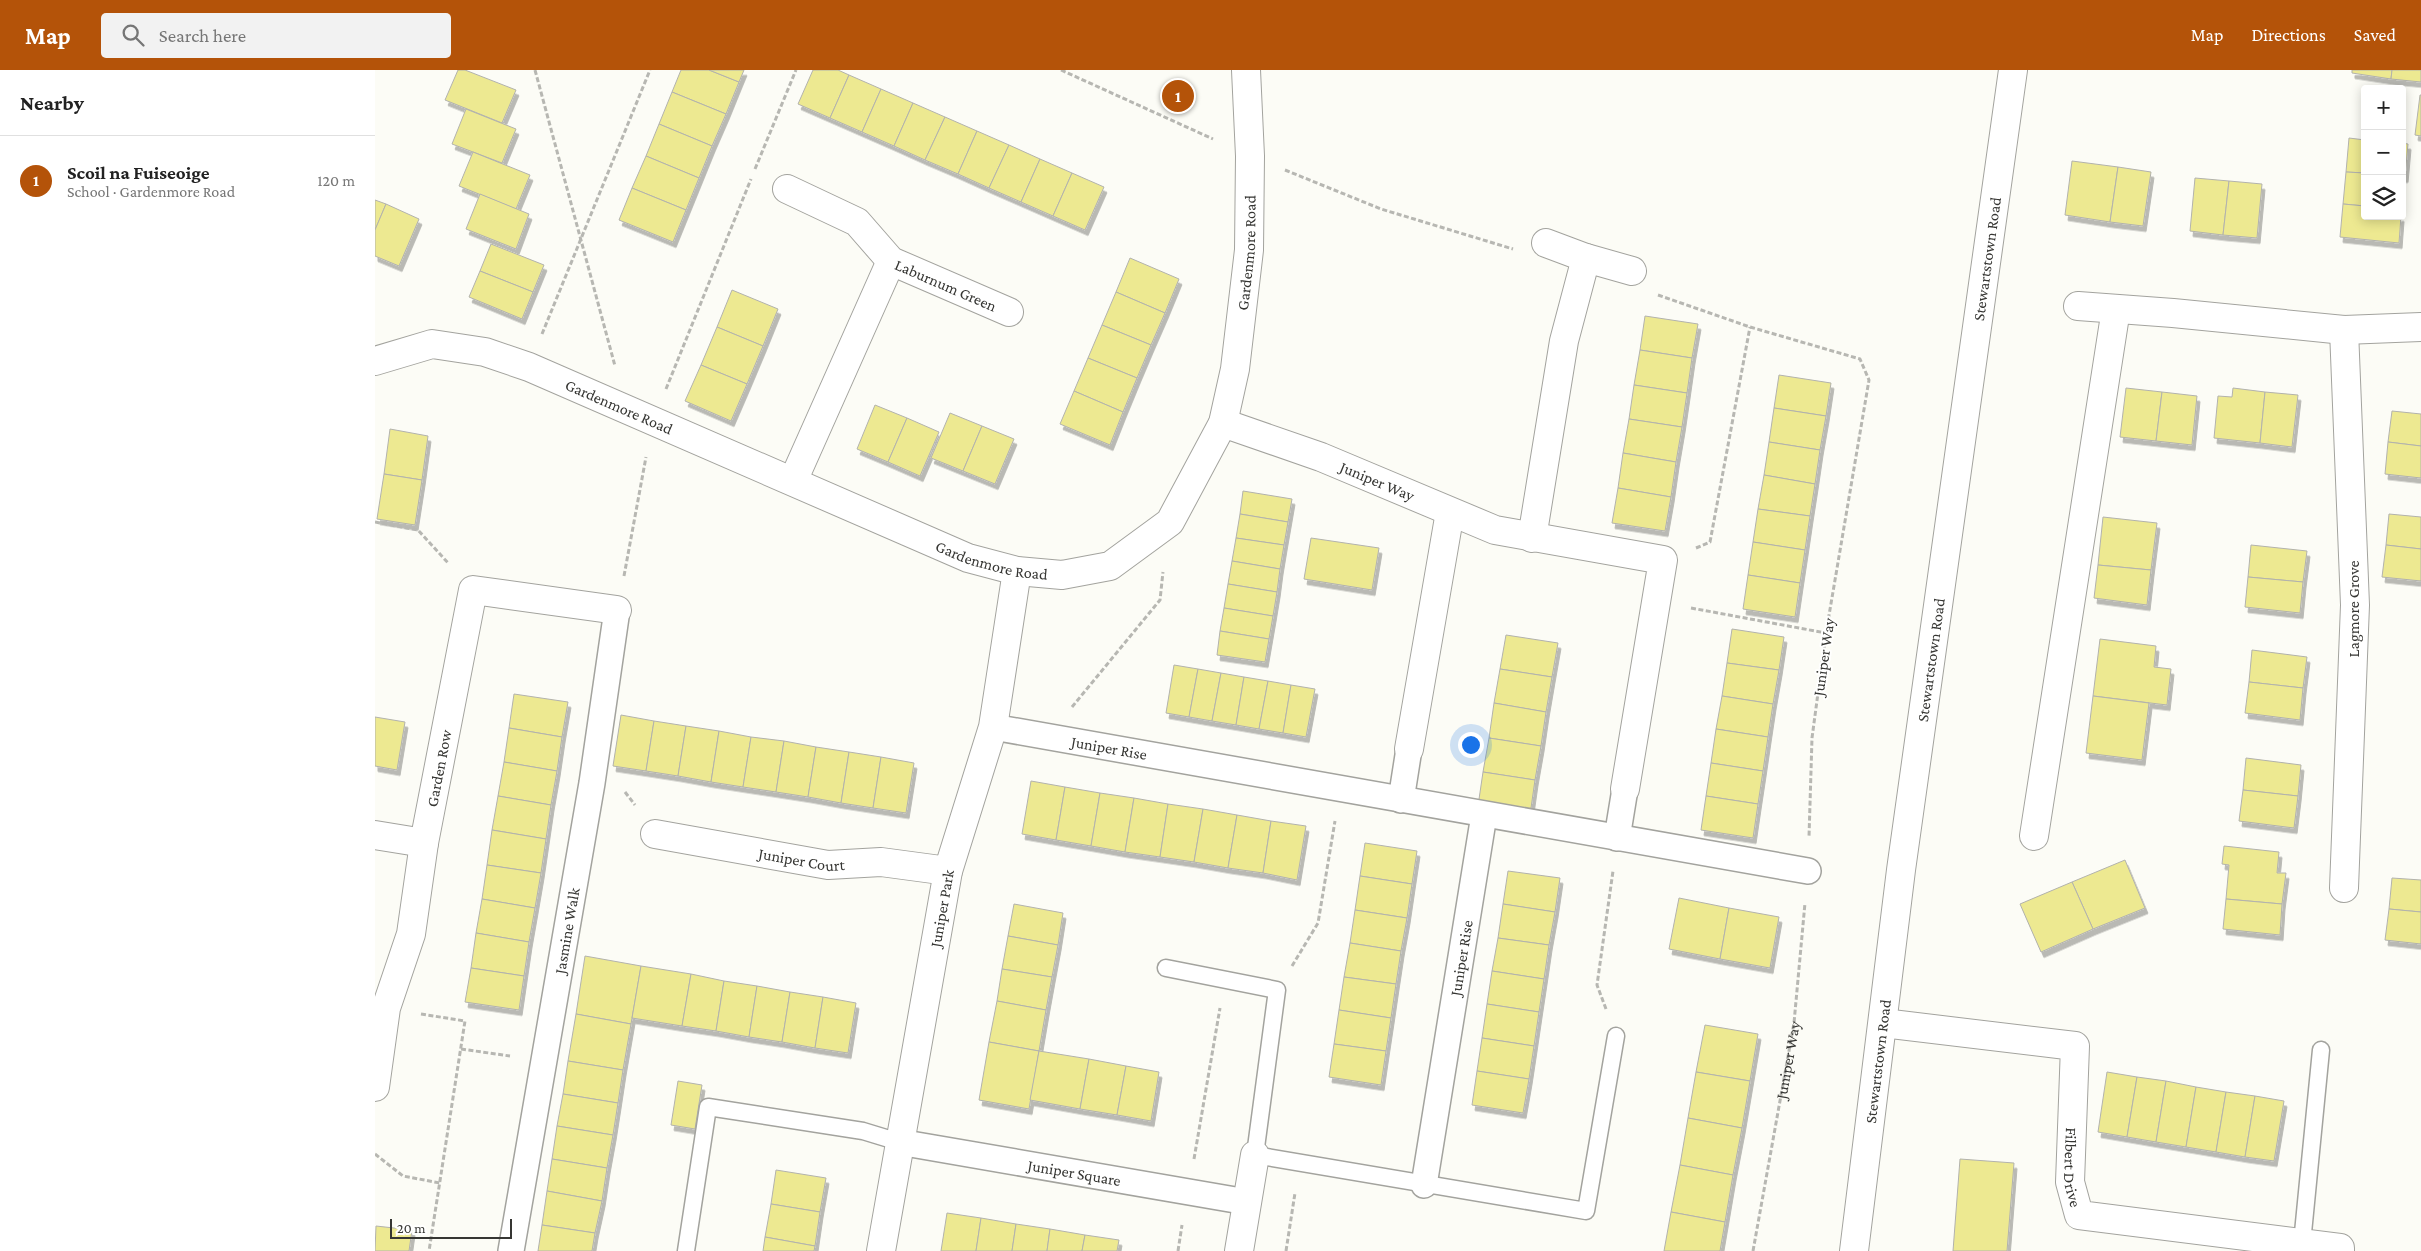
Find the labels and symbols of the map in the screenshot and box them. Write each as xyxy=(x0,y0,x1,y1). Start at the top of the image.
pin: 1 xyxy=(1162,77,1194,115)
street label: Gardenmore Road xyxy=(1234,194,1259,311)
street label: Stewartstown Road xyxy=(1970,195,2004,322)
street label: Laburnum Green xyxy=(892,256,999,315)
street label: Gardenmore Road xyxy=(563,376,676,438)
street label: Juniper Way xyxy=(1335,457,1418,505)
street label: Gardenmore Road xyxy=(933,537,1049,583)
street label: Lagmore Grove xyxy=(2345,561,2363,657)
street label: Stewartstown Road xyxy=(1914,596,1948,723)
street label: Juniper Way xyxy=(1809,616,1838,699)
street label: Garden Row xyxy=(423,728,455,808)
your location xyxy=(1458,732,1484,758)
street label: Juniper Rise xyxy=(1068,733,1148,763)
street label: Juniper Court xyxy=(755,844,846,874)
street label: Juniper Park xyxy=(926,868,957,951)
street label: Jasmine Walk xyxy=(551,886,583,977)
street label: Juniper Rise xyxy=(1446,919,1476,999)
street label: Stewartstown Road xyxy=(1862,998,1894,1124)
street label: Juniper Way xyxy=(1772,1019,1804,1103)
street label: Filbert Drive xyxy=(2061,1127,2084,1209)
street label: Juniper Square xyxy=(1024,1156,1122,1189)
scale bar xyxy=(390,1216,513,1239)

